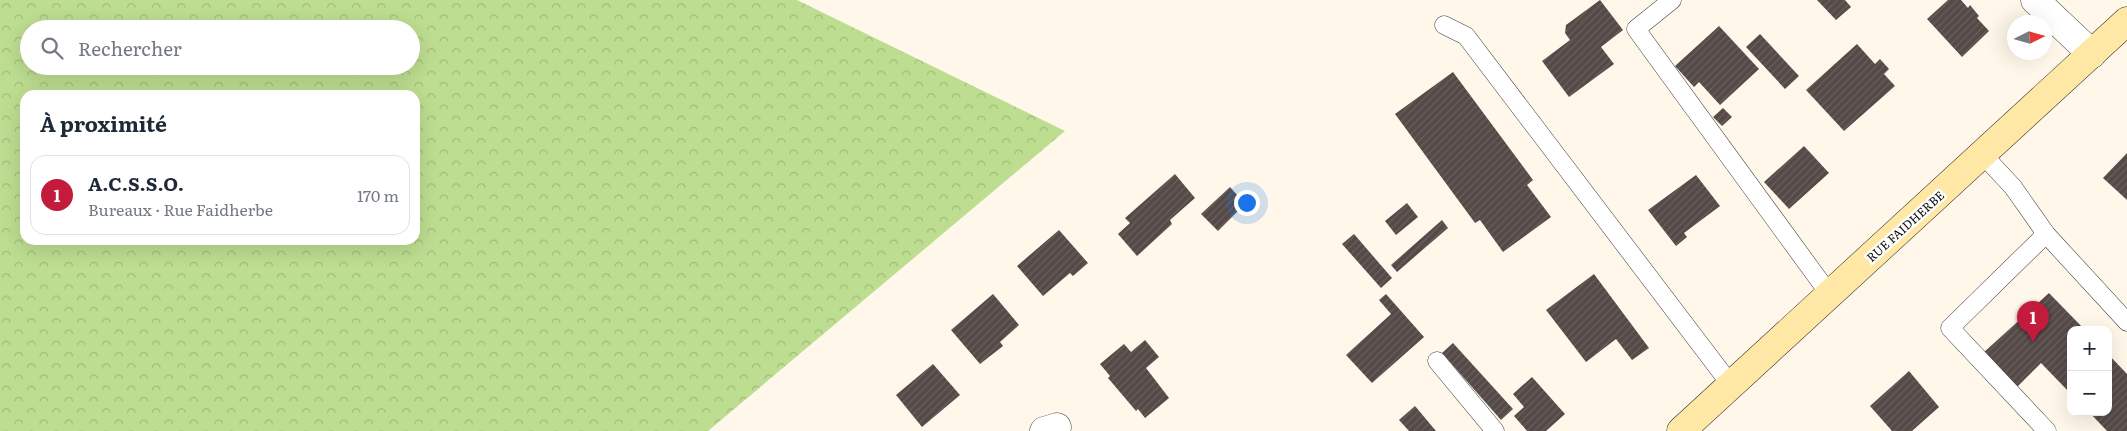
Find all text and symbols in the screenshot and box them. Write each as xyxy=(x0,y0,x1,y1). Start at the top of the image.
north arrow xyxy=(2007,15,2052,60)
search box xyxy=(20,20,420,75)
icon: search xyxy=(38,34,66,62)
text: Rechercher xyxy=(78,34,182,62)
text: À proximité xyxy=(40,107,167,138)
text: A.C.S.S.O. xyxy=(88,169,184,197)
text: 1 xyxy=(54,183,60,207)
text: 170 m xyxy=(357,183,399,207)
street label: RUE FAIDHERBE xyxy=(1862,186,1948,266)
your location xyxy=(1234,190,1260,216)
text: Bureaux · Rue Faidherbe xyxy=(88,197,273,221)
pin: 1 xyxy=(2017,301,2049,342)
map controls xyxy=(2067,326,2112,416)
button: + xyxy=(2067,326,2112,371)
button: − xyxy=(2067,371,2112,416)

